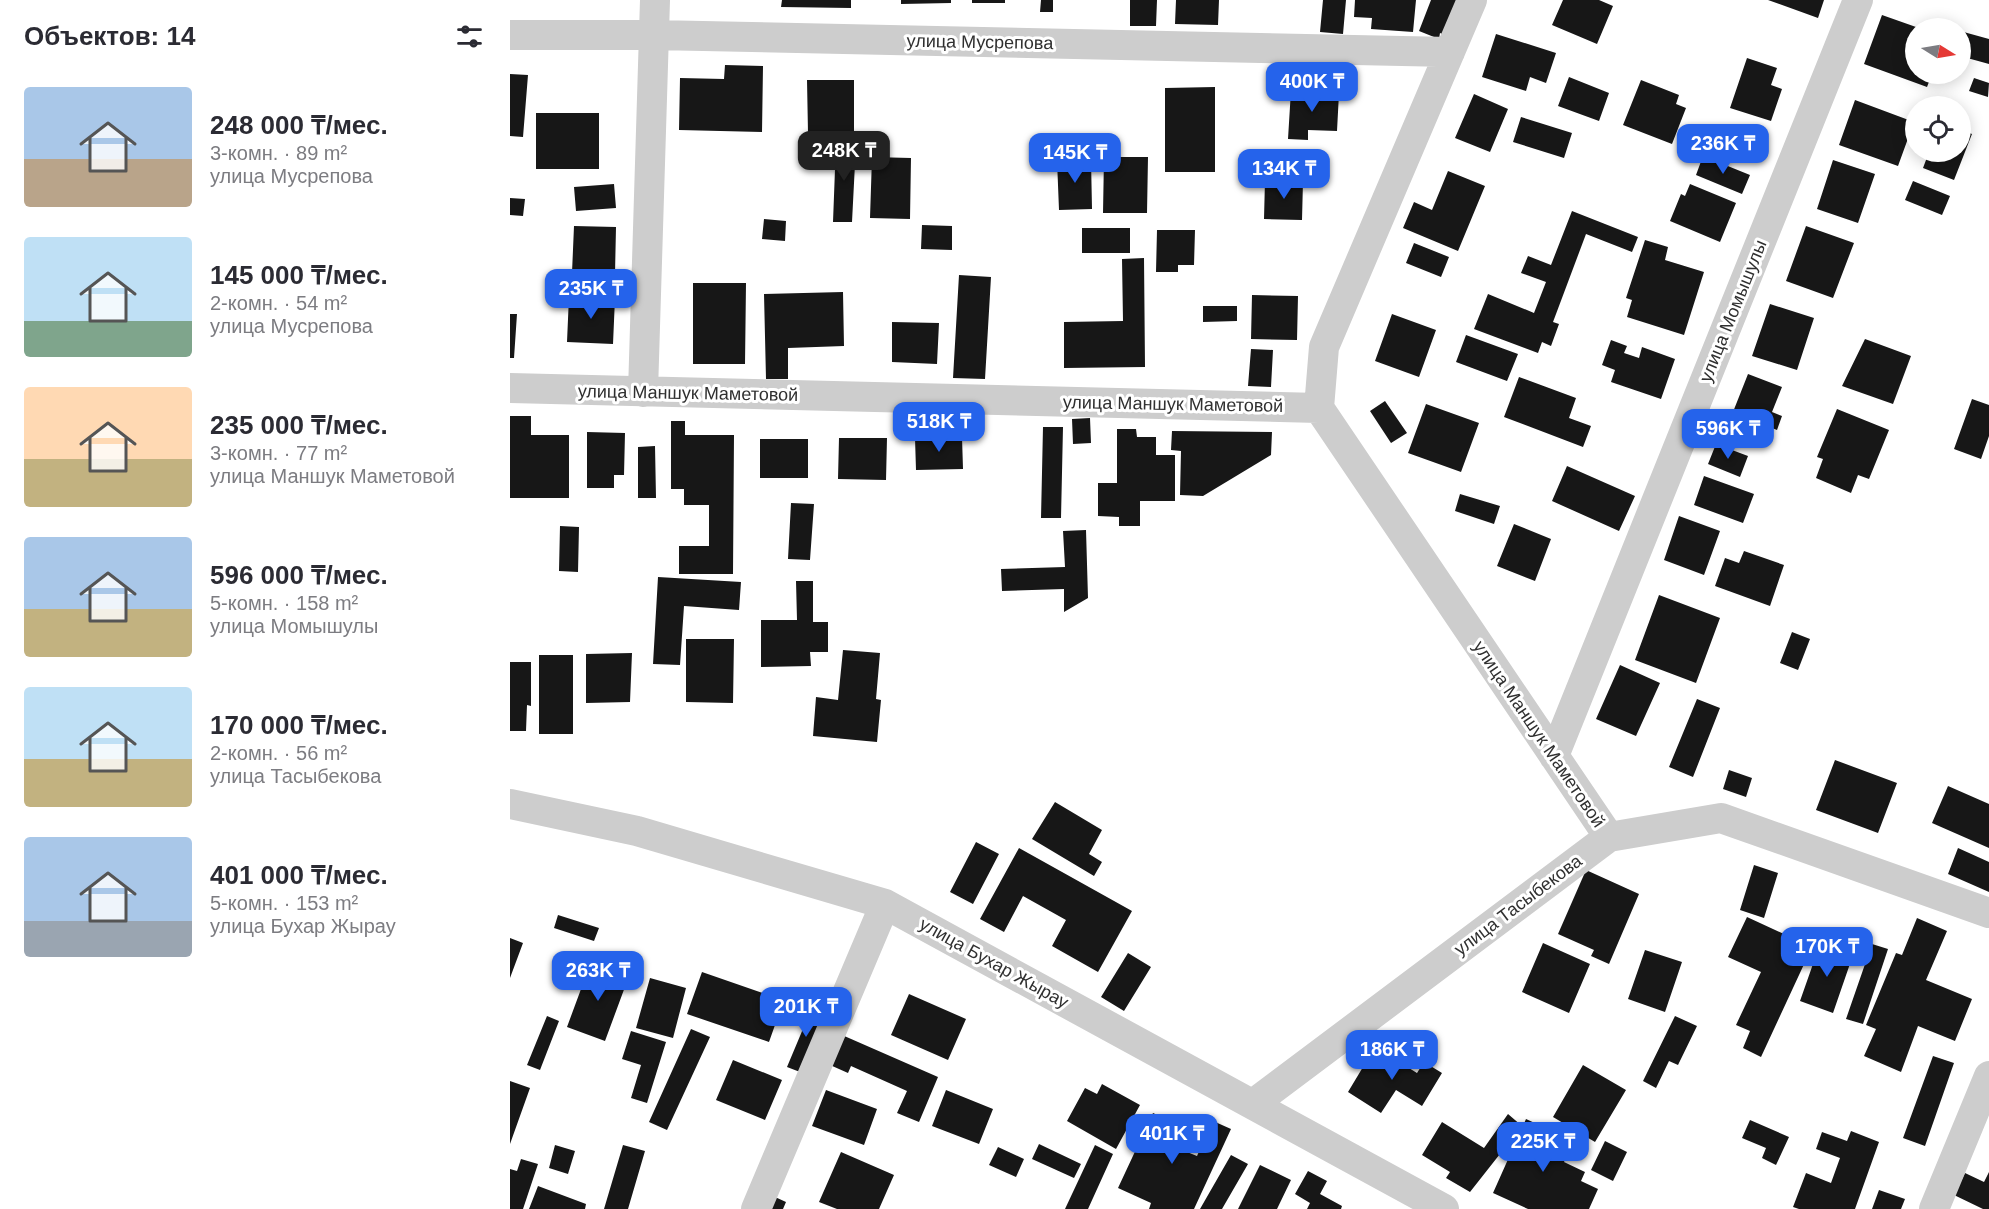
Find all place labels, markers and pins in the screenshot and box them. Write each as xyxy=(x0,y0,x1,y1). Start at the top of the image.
pin: 400K ₸ xyxy=(1263,62,1361,113)
pin: 236K ₸ xyxy=(1674,124,1772,175)
pin: 248K ₸ xyxy=(795,131,893,182)
pin: 145K ₸ xyxy=(1026,133,1124,184)
pin: 134K ₸ xyxy=(1235,149,1333,200)
pin: 235K ₸ xyxy=(542,269,640,320)
pin: 518K ₸ xyxy=(890,402,988,453)
pin: 596K ₸ xyxy=(1679,409,1777,460)
pin: 170K ₸ xyxy=(1778,927,1876,978)
pin: 263K ₸ xyxy=(549,951,647,1002)
pin: 201K ₸ xyxy=(757,987,855,1038)
pin: 186K ₸ xyxy=(1343,1030,1441,1081)
pin: 401K ₸ xyxy=(1123,1114,1221,1165)
pin: 225K ₸ xyxy=(1494,1122,1592,1173)

